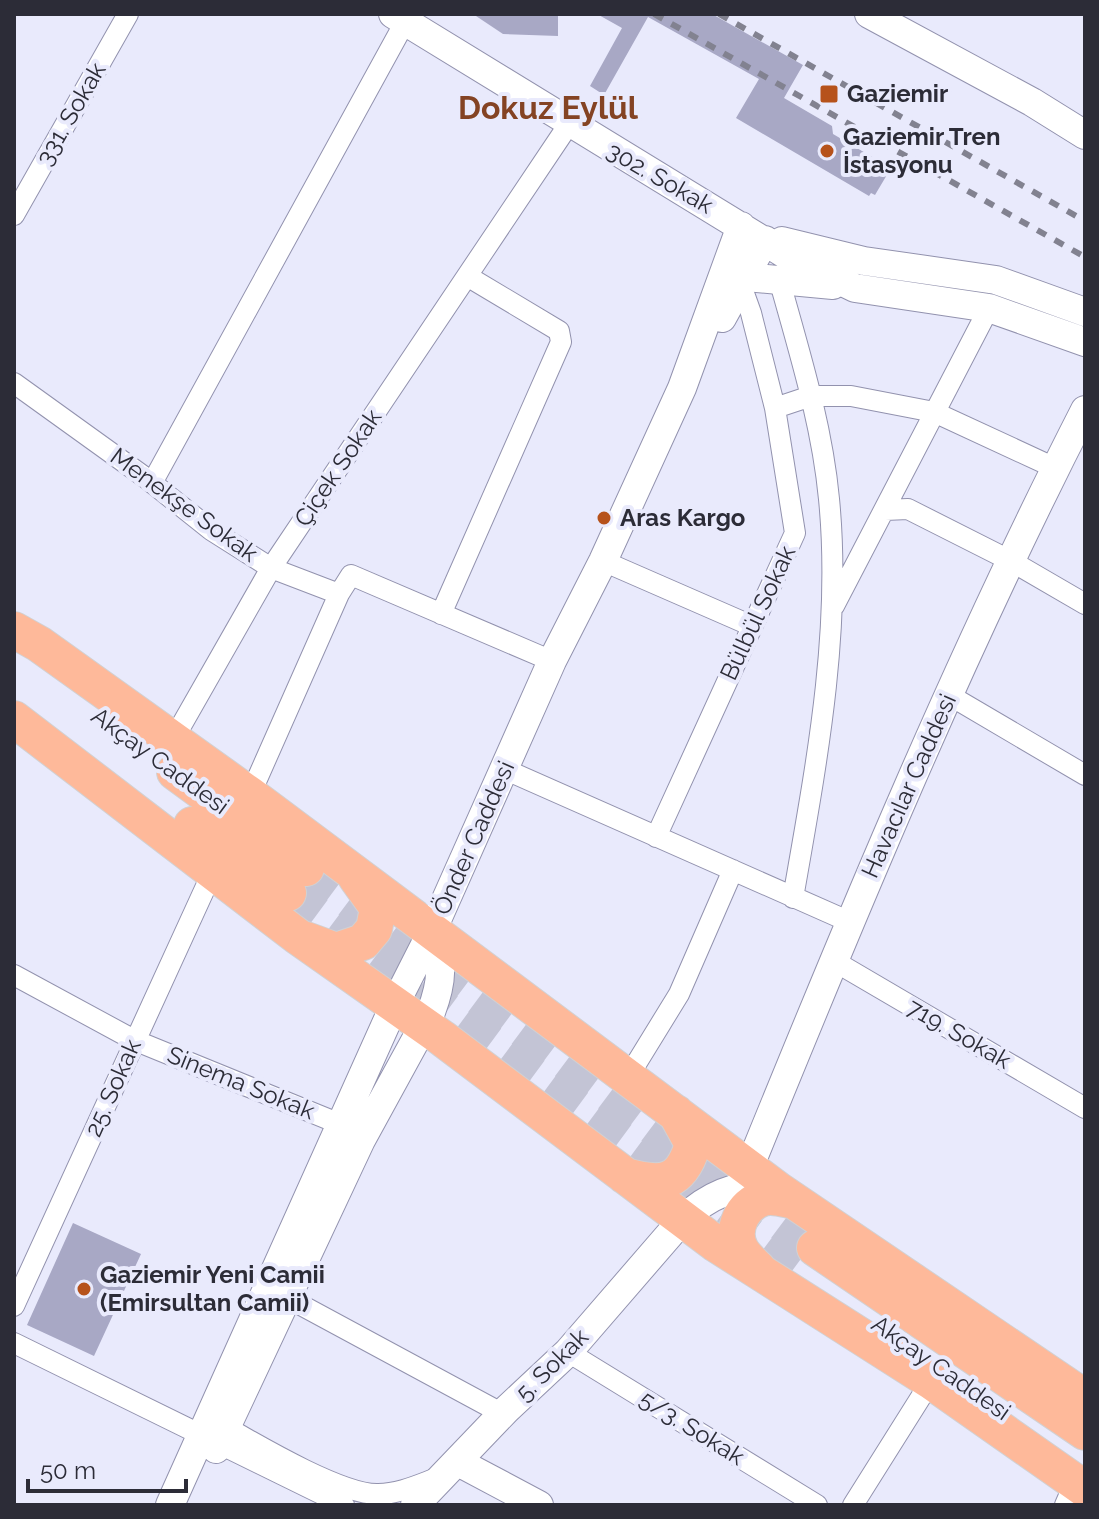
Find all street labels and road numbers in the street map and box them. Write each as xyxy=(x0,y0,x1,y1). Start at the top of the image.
street label: 331. Sokak xyxy=(30,57,112,170)
street label: 302. Sokak xyxy=(602,136,719,220)
street label: Çiçek Sokak xyxy=(288,403,388,532)
street label: Menekşe Sokak xyxy=(105,441,264,568)
street label: Bülbül Sokak xyxy=(714,541,801,685)
street label: Havacılar Caddesi xyxy=(855,689,962,882)
street label: Akçay Caddesi xyxy=(86,701,235,820)
street label: Önder Caddesi xyxy=(427,756,520,919)
street label: 719. Sokak xyxy=(902,992,1017,1075)
street label: 25. Sokak xyxy=(78,1034,147,1141)
street label: Sinema Sokak xyxy=(163,1040,319,1125)
street label: Akçay Caddesi xyxy=(866,1309,1016,1426)
street label: 5. Sokak xyxy=(509,1322,594,1407)
street label: 5/3. Sokak xyxy=(635,1384,750,1471)

